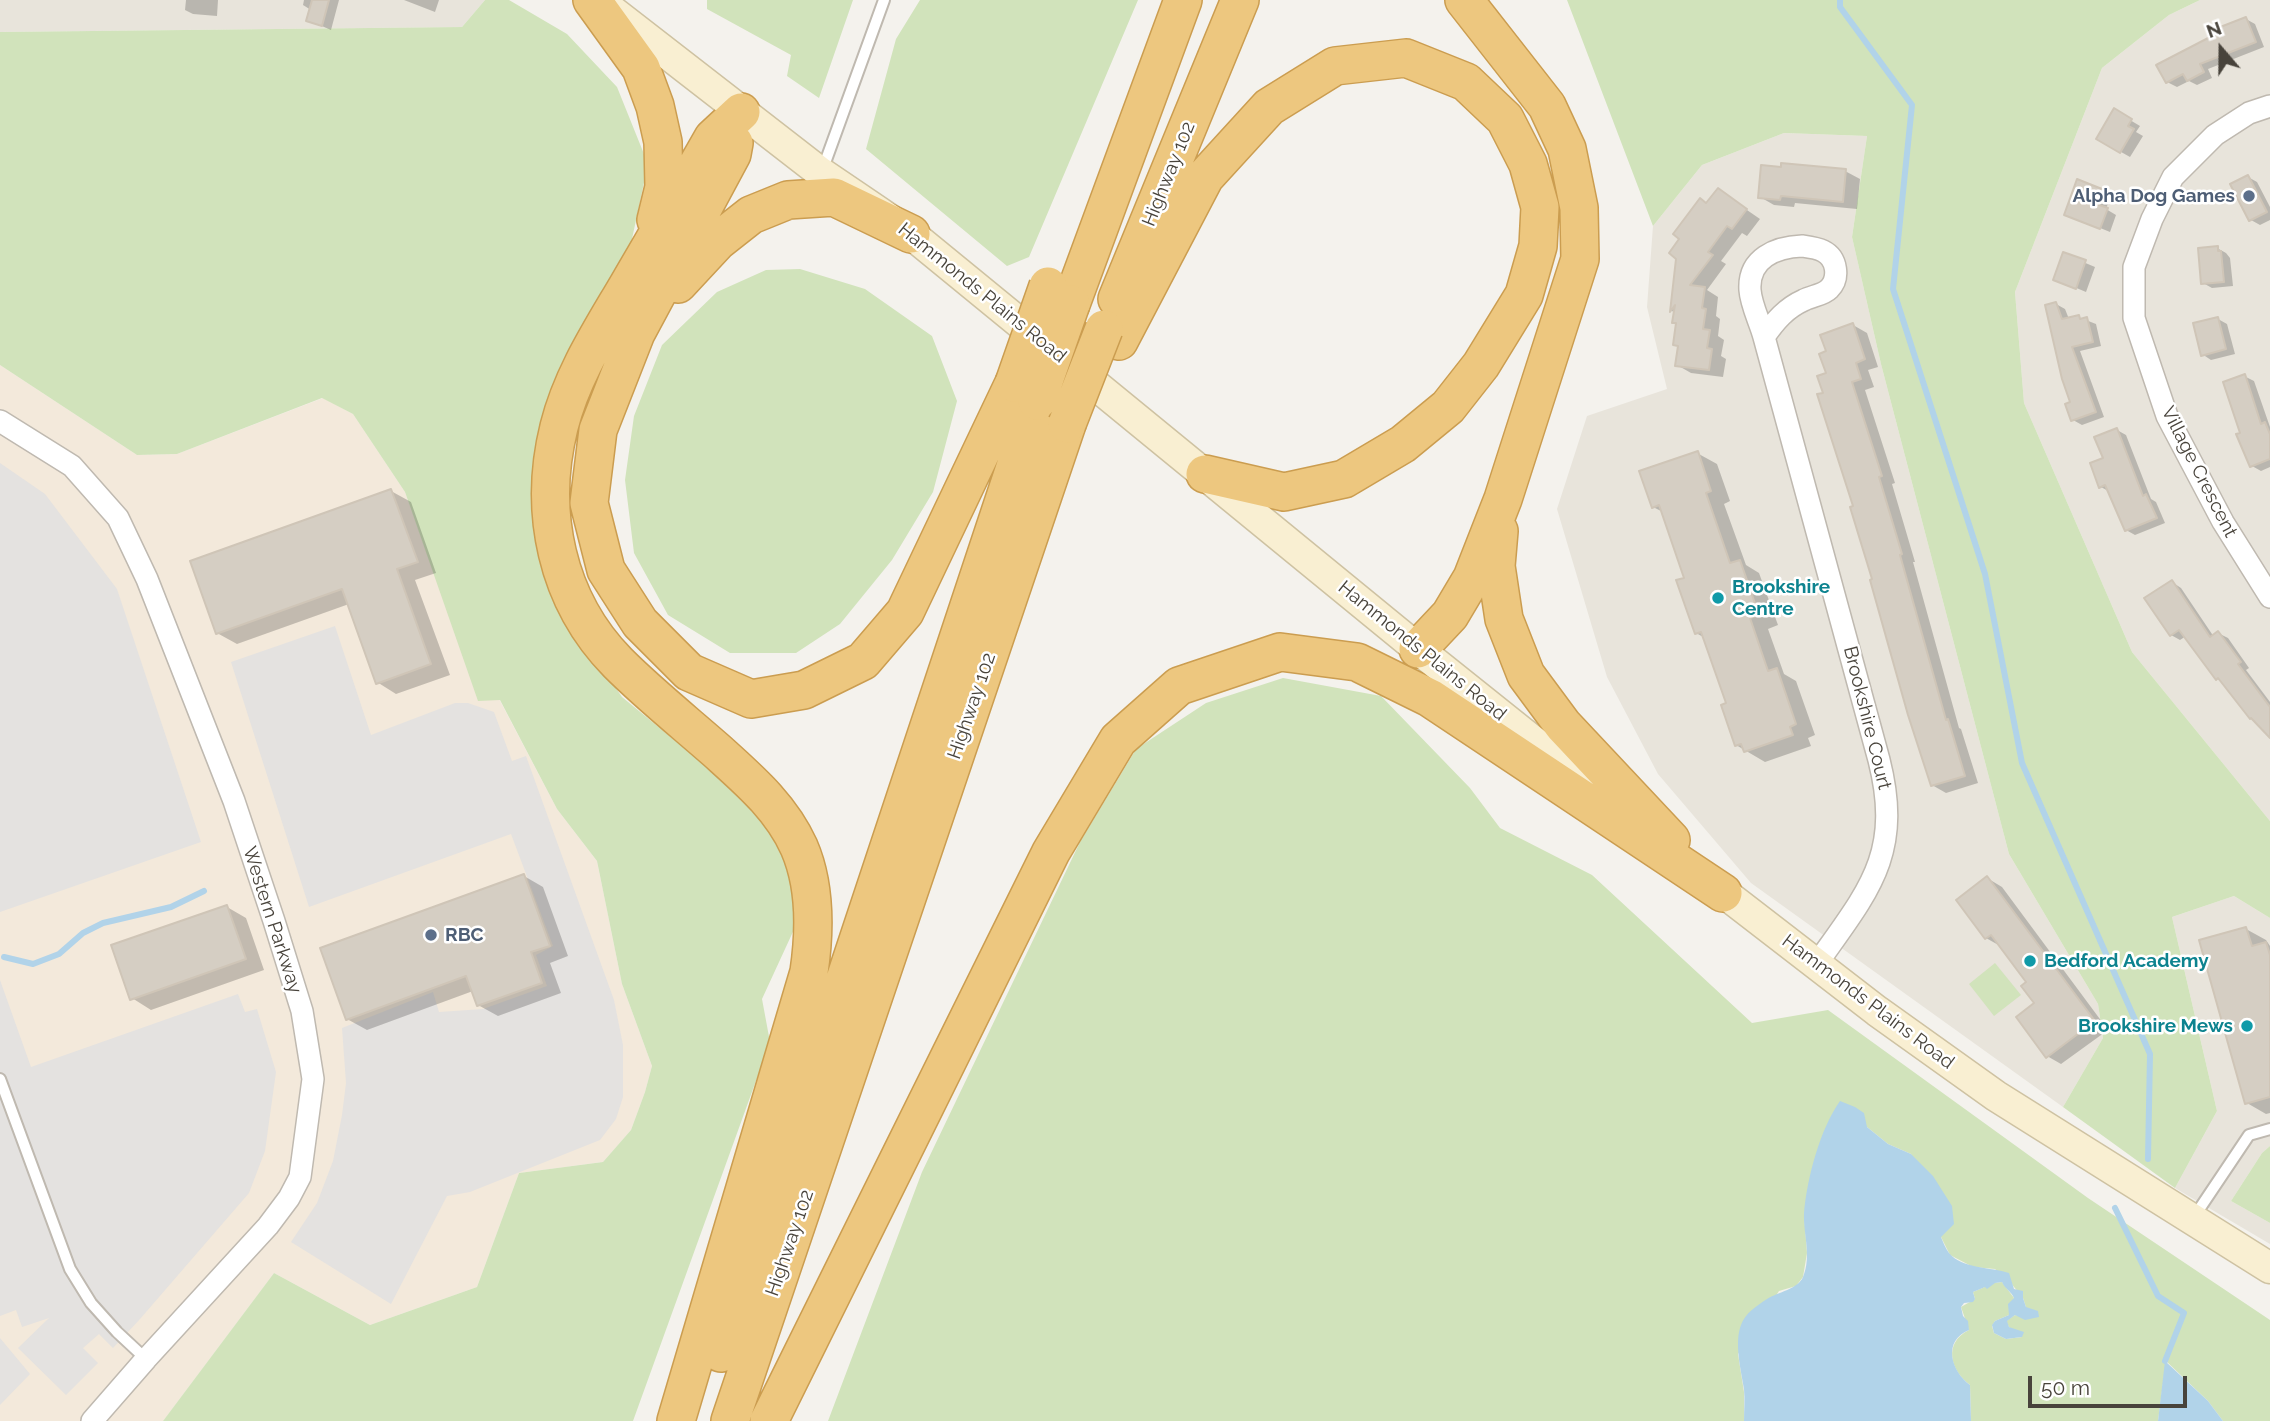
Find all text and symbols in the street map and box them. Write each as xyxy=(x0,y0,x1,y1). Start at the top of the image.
north arrow xyxy=(2186,14,2256,84)
text: N xyxy=(2203,16,2224,42)
street label: Highway 102 xyxy=(1138,118,1200,230)
place label: Alpha Dog Games xyxy=(2072,185,2235,207)
marker: Alpha Dog Games xyxy=(2241,188,2257,204)
street label: Hammonds Plains Road xyxy=(893,218,1071,368)
street label: Village Crescent xyxy=(2156,403,2242,541)
street label: Hammonds Plains Road xyxy=(1333,576,1511,726)
place label: Brookshire Centre xyxy=(1732,576,1830,620)
marker: Brookshire Centre xyxy=(1710,590,1726,606)
street label: Brookshire Court xyxy=(1838,644,1896,792)
street label: Highway 102 xyxy=(943,650,1001,762)
street label: Western Parkway xyxy=(237,844,307,996)
place label: RBC xyxy=(445,924,484,946)
marker: RBC xyxy=(423,927,439,943)
street label: Hammonds Plains Road xyxy=(1777,930,1959,1074)
place label: Bedford Academy xyxy=(2044,950,2209,972)
marker: Bedford Academy xyxy=(2022,953,2038,969)
place label: Brookshire Mews xyxy=(2078,1015,2233,1037)
marker: Brookshire Mews xyxy=(2239,1018,2255,1034)
street label: Highway 102 xyxy=(761,1187,819,1299)
scale bar xyxy=(2032,1362,2191,1406)
text: 50 m xyxy=(2041,1375,2090,1400)

